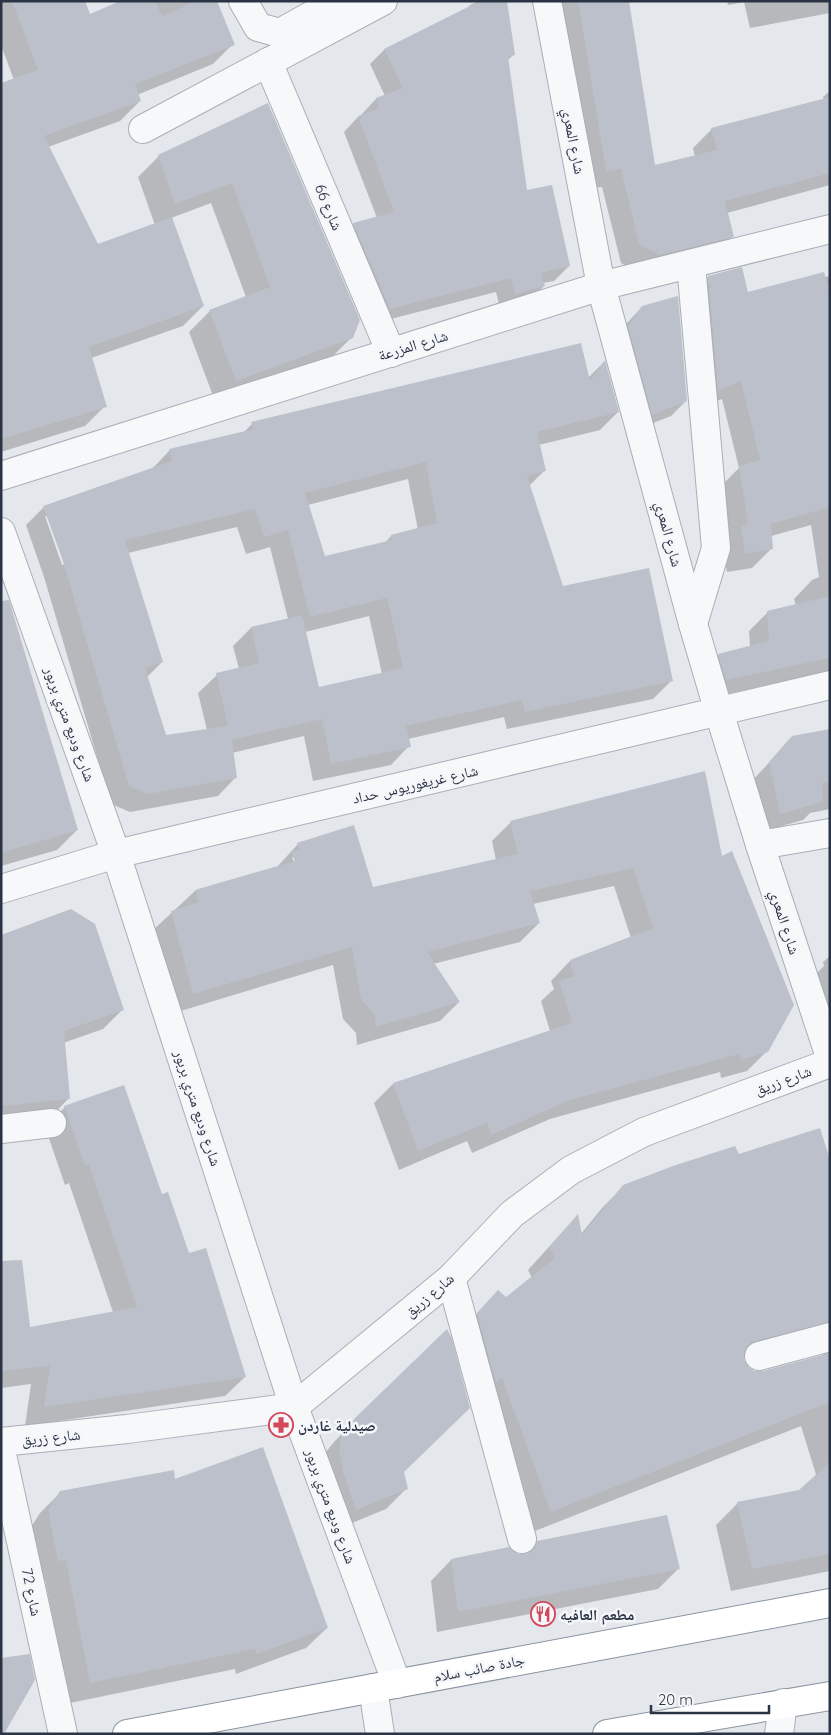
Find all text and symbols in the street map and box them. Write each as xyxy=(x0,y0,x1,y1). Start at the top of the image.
street label: شارع المعري xyxy=(556,106,590,176)
street label: شارع 66 xyxy=(310,181,347,234)
street label: شارع المزرعة xyxy=(376,325,451,366)
street label: شارع المعري xyxy=(648,499,687,570)
street label: شارع وديع متري بربور xyxy=(37,663,100,785)
street label: شارع غريغوريوس حداد xyxy=(350,760,480,809)
street label: شارع المعري xyxy=(763,887,804,958)
street label: شارع وديع متري بربور xyxy=(167,1047,226,1169)
street label: شارع زريق xyxy=(752,1061,814,1100)
street label: شارع زريق xyxy=(400,1269,458,1322)
pharmacy icon: صيدلية غاردن xyxy=(268,1412,294,1438)
place label: صيدلية غاردن xyxy=(298,1416,376,1435)
street label: شارع زريق xyxy=(21,1424,82,1451)
street label: شارع وديع متري بربور xyxy=(298,1445,361,1567)
street label: شارع 72 xyxy=(17,1566,46,1618)
restaurant icon: مطعم العافيه xyxy=(530,1601,556,1627)
place label: مطعم العافيه xyxy=(560,1605,634,1625)
street label: جادة صائب سلام xyxy=(432,1650,527,1687)
scale bar xyxy=(651,1682,768,1714)
text: 20 m xyxy=(658,1690,693,1709)

